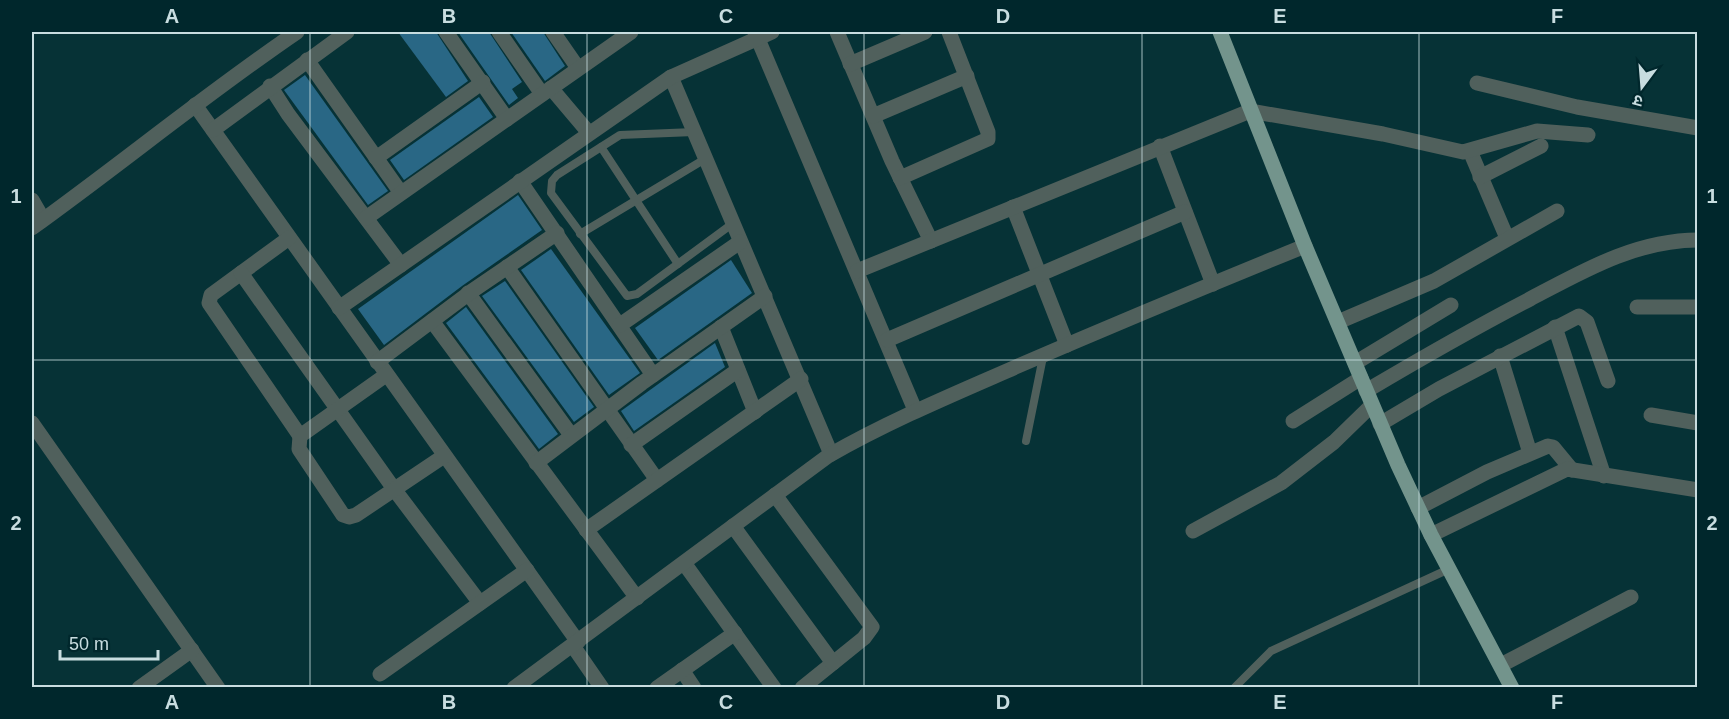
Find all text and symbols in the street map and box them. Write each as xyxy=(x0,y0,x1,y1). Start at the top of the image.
text: A xyxy=(165,5,179,27)
text: B xyxy=(442,5,456,27)
text: C xyxy=(719,5,733,27)
text: D xyxy=(996,5,1010,27)
text: E xyxy=(1273,5,1287,27)
text: F xyxy=(1551,5,1563,27)
north arrow xyxy=(1612,57,1672,117)
text: उ xyxy=(1631,91,1645,110)
text: 1 xyxy=(10,185,22,207)
text: 1 xyxy=(1706,185,1718,207)
text: 2 xyxy=(10,512,22,534)
text: 2 xyxy=(1706,512,1718,534)
scale bar xyxy=(60,623,158,661)
text: 50 m xyxy=(69,634,109,654)
text: A xyxy=(165,691,179,713)
text: B xyxy=(442,691,456,713)
text: C xyxy=(719,691,733,713)
text: D xyxy=(996,691,1010,713)
text: E xyxy=(1273,691,1287,713)
text: F xyxy=(1551,691,1563,713)

